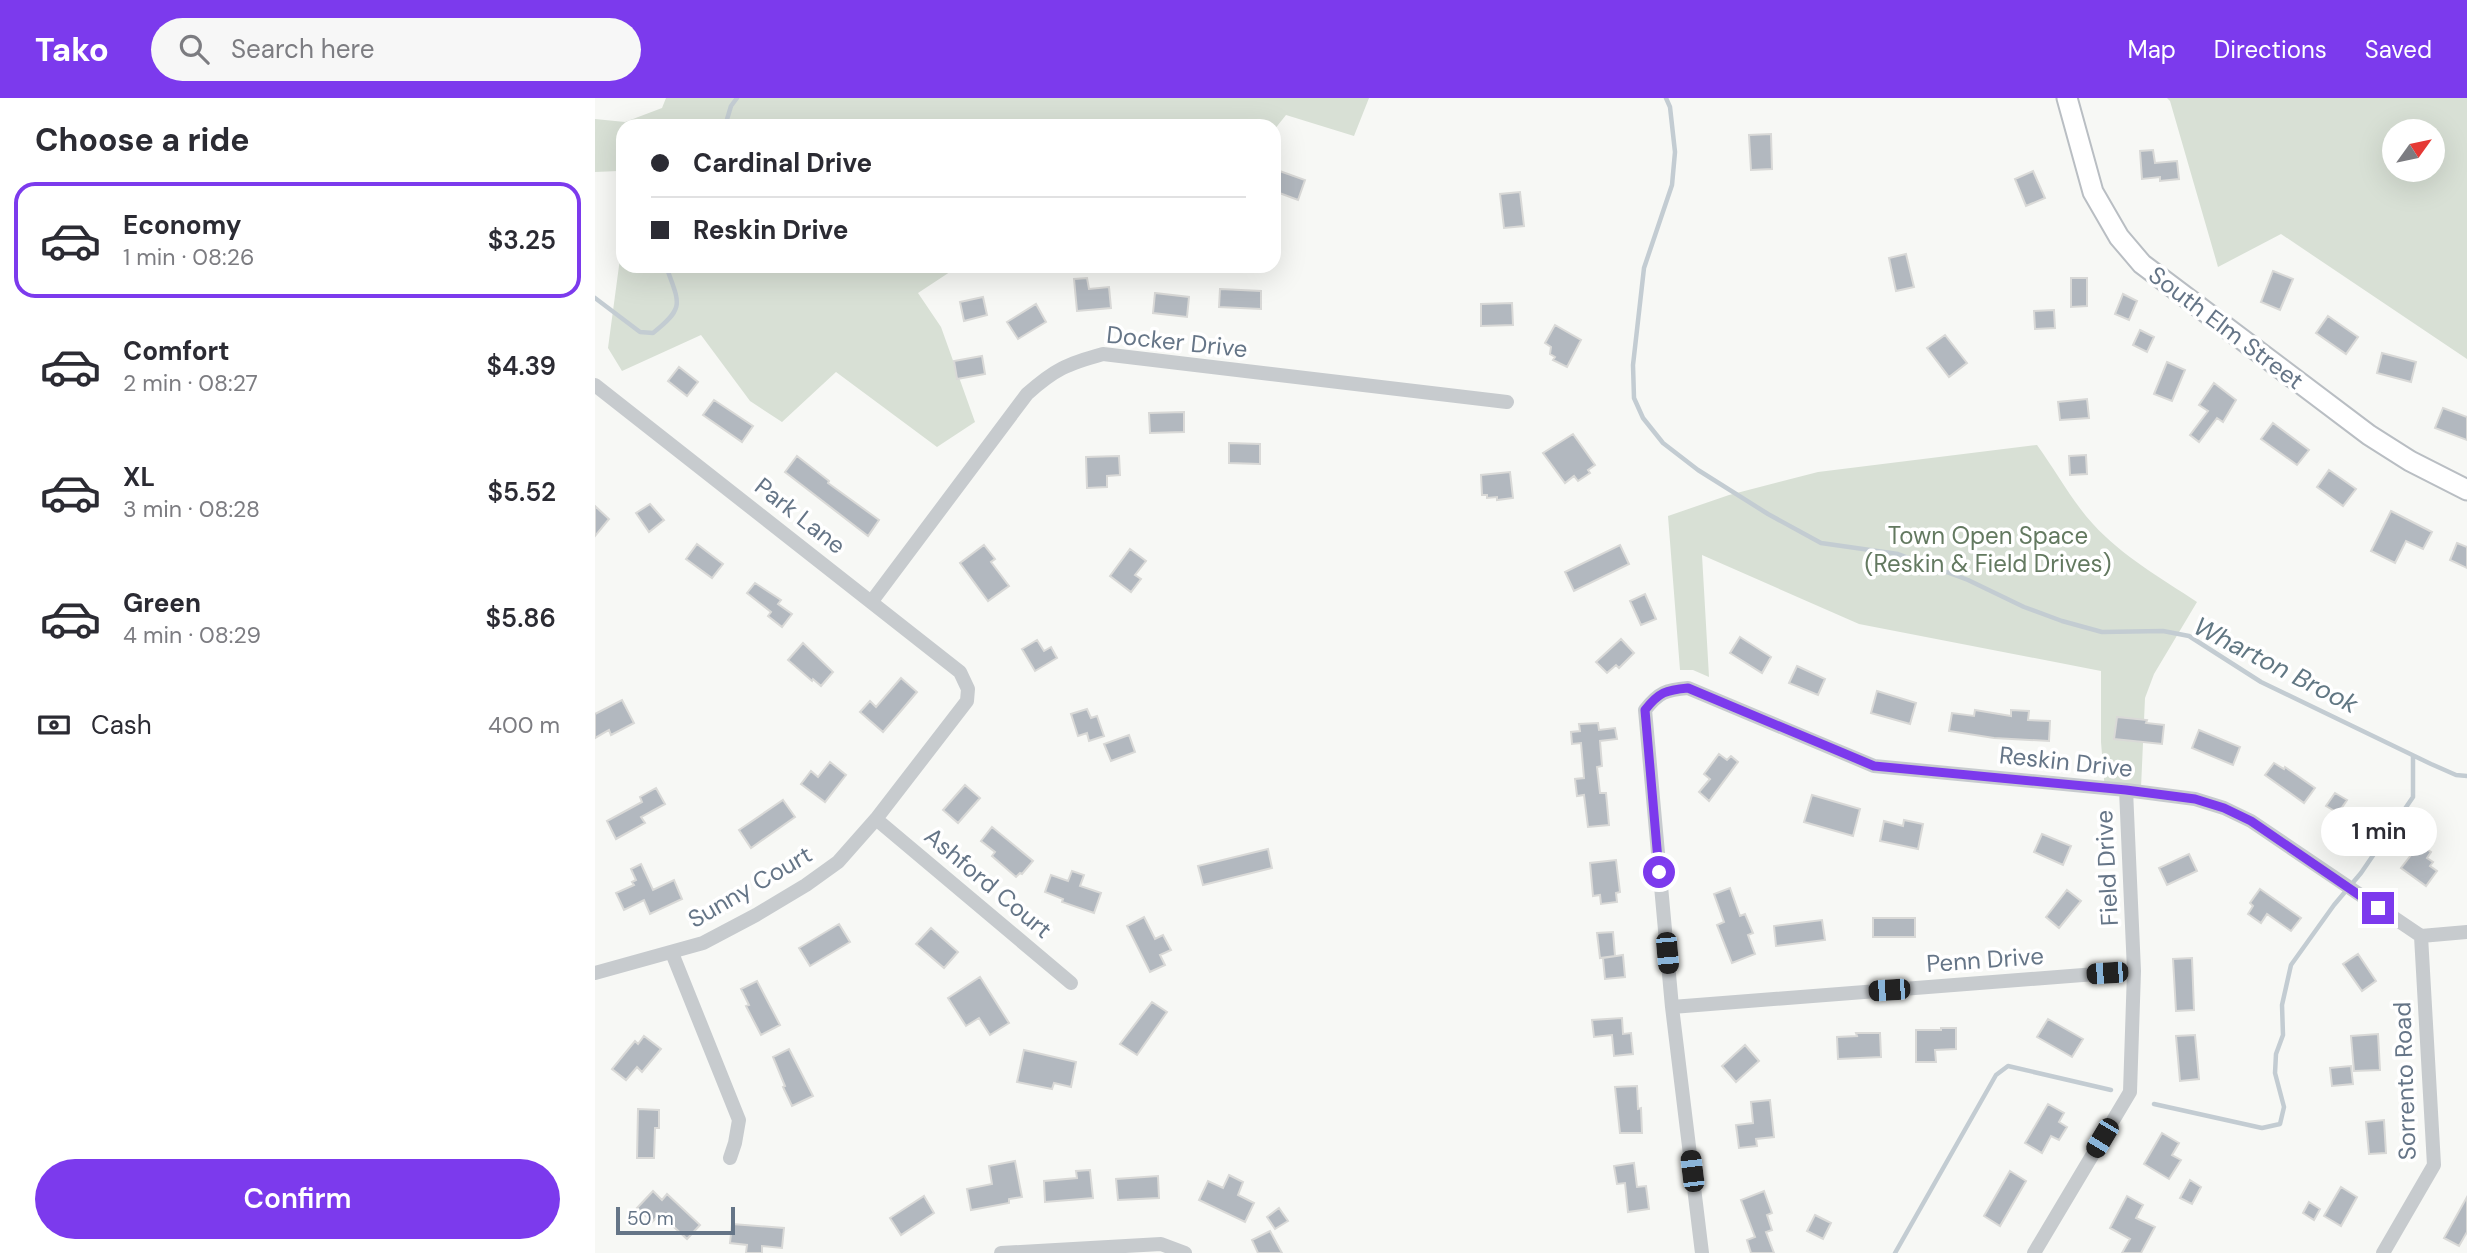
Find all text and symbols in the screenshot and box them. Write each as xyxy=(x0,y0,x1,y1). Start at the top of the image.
search box xyxy=(151,18,641,81)
text: Tako xyxy=(35,28,109,71)
icon: search xyxy=(175,30,213,68)
text: Search here xyxy=(231,32,374,66)
text: Map xyxy=(2128,34,2176,65)
text: Directions xyxy=(2214,34,2327,65)
text: Saved xyxy=(2365,34,2432,65)
text: Choose a ride xyxy=(35,119,250,161)
north arrow xyxy=(2382,119,2445,182)
map controls xyxy=(2382,119,2445,182)
text: Cardinal Drive xyxy=(693,146,872,180)
text: Economy xyxy=(123,208,241,242)
icon: car xyxy=(39,209,102,272)
text: Reskin Drive xyxy=(693,213,848,247)
text: $3.25 xyxy=(488,223,556,257)
text: 1 min · 08:26 xyxy=(123,242,254,272)
street label: South Elm Street xyxy=(2143,259,2310,396)
street label: Docker Drive xyxy=(1105,319,1249,364)
text: Comfort xyxy=(123,334,229,368)
icon: car xyxy=(39,335,102,398)
text: $4.39 xyxy=(486,349,556,383)
text: 2 min · 08:27 xyxy=(123,368,258,398)
text: XL xyxy=(123,460,155,494)
icon: car xyxy=(39,461,102,524)
street label: Park Lane xyxy=(749,470,852,561)
text: $5.52 xyxy=(487,475,556,509)
text: 3 min · 08:28 xyxy=(123,494,260,524)
park label: Town Open Space (Reskin & Field Drives) xyxy=(1865,520,2111,579)
text: Green xyxy=(123,586,201,620)
icon: car xyxy=(39,587,102,650)
text: $5.86 xyxy=(486,601,556,635)
water label: Wharton Brook xyxy=(2188,609,2365,721)
text: 4 min · 08:29 xyxy=(123,620,261,650)
icon: cash xyxy=(35,706,73,744)
text: Cash xyxy=(91,708,152,742)
text: 400 m xyxy=(488,710,560,740)
street label: Reskin Drive xyxy=(1998,739,2134,784)
callout: 1 min xyxy=(2320,806,2436,856)
street label: Field Drive xyxy=(2088,809,2125,927)
text: 1 min xyxy=(2352,816,2406,846)
street label: Ashford Court xyxy=(918,820,1058,945)
street label: Sunny Court xyxy=(682,839,817,935)
route start xyxy=(1643,856,1675,888)
route end xyxy=(2362,892,2394,924)
car xyxy=(1655,931,1680,975)
street label: Penn Drive xyxy=(1925,940,2045,979)
car xyxy=(2086,961,2129,985)
car xyxy=(1868,978,1911,1002)
street label: Sorrento Road xyxy=(2386,1001,2423,1161)
car xyxy=(2083,1115,2122,1161)
car xyxy=(1680,1149,1705,1193)
button: Confirm xyxy=(35,1159,560,1239)
scale bar xyxy=(616,1204,735,1236)
text: 50 m xyxy=(627,1206,674,1231)

